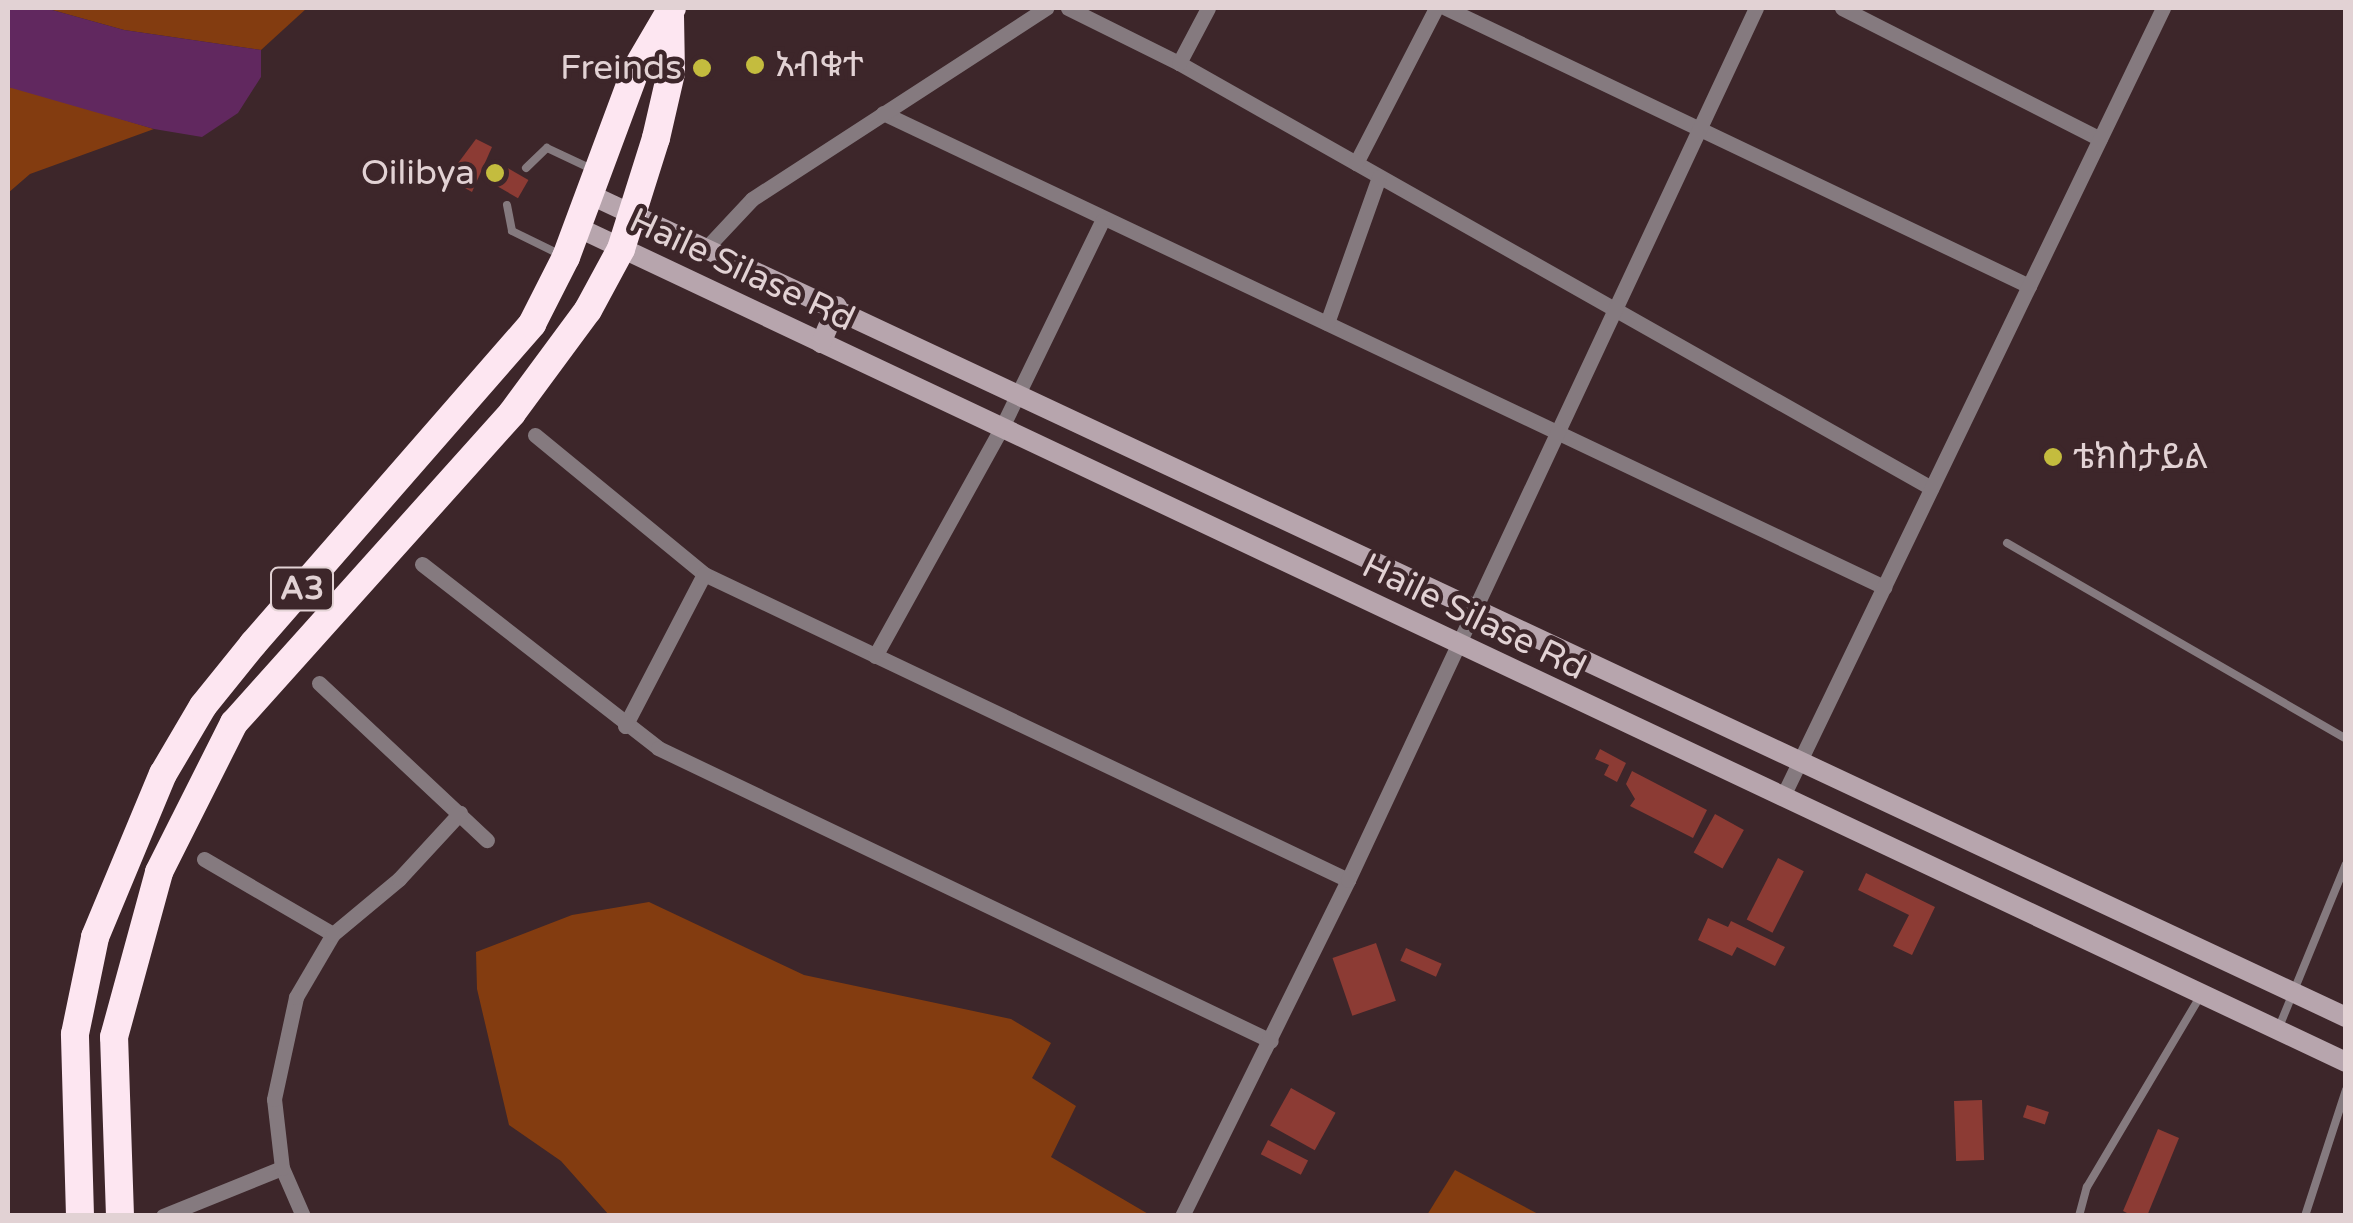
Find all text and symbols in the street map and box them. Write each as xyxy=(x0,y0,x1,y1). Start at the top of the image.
place label: አብቁተ xyxy=(775,44,864,86)
place label: Freinds xyxy=(560,47,682,89)
marker: አብቁተ xyxy=(744,54,766,76)
marker: Freinds xyxy=(691,57,713,79)
place label: Oilibya xyxy=(361,152,475,194)
marker: Oilibya xyxy=(484,162,506,184)
street label: Haile Silase Rd xyxy=(623,200,861,340)
place label: ቴክስታይል xyxy=(2073,436,2208,478)
marker: ቴክስታይል xyxy=(2042,446,2064,468)
street label: Haile Silase Rd xyxy=(1355,545,1593,689)
road number: A3 xyxy=(270,562,334,616)

